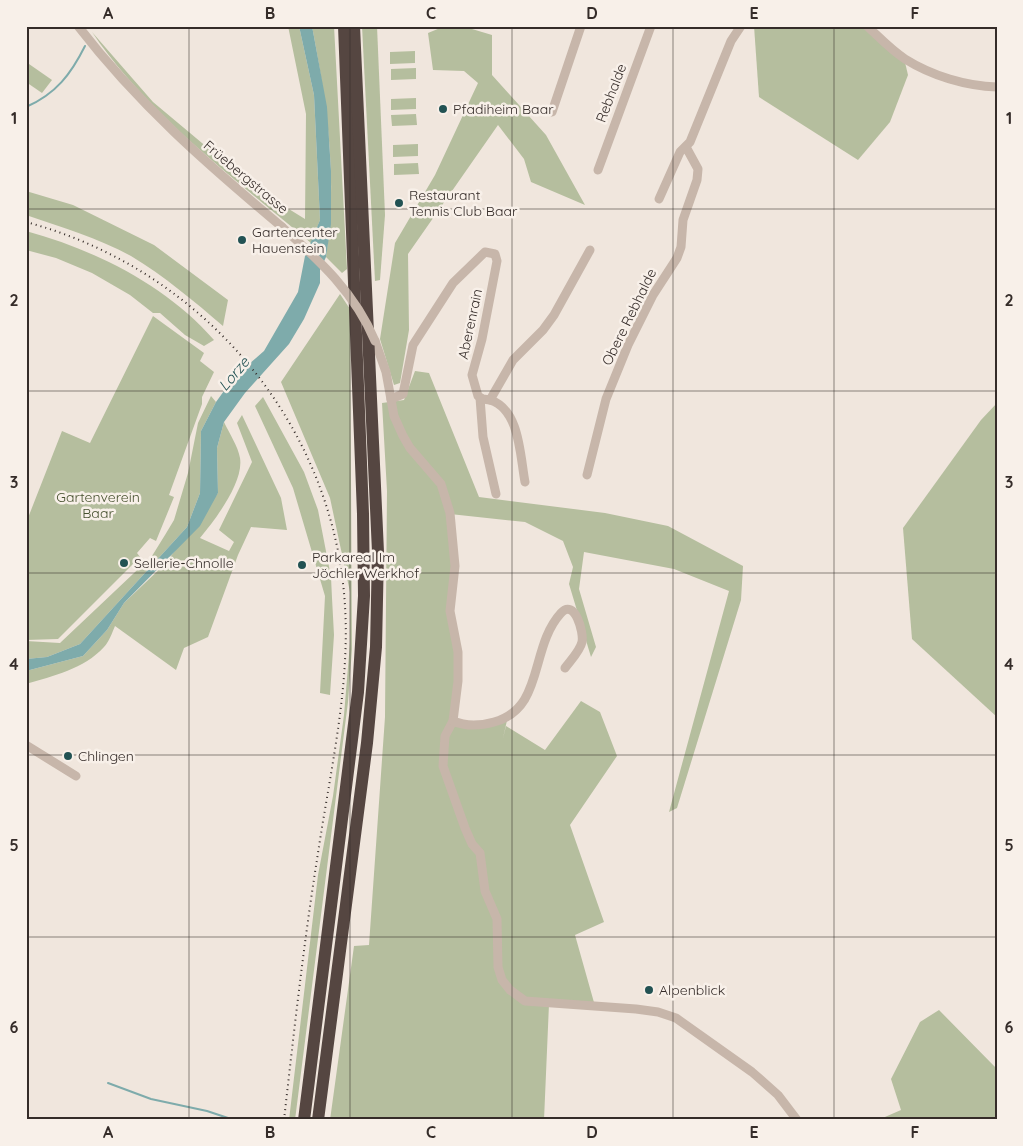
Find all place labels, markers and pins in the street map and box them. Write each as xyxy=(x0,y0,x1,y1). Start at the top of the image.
place label: Pfadiheim Baar xyxy=(453,100,554,118)
marker: Pfadiheim Baar xyxy=(437,103,449,115)
place label: Restaurant Tennis Club Baar xyxy=(409,186,518,220)
marker: Restaurant Tennis Club Baar xyxy=(393,197,405,209)
place label: Gartencenter Hauenstein xyxy=(252,223,338,257)
marker: Gartencenter Hauenstein xyxy=(236,234,248,246)
place label: Parkareal Im Jöchler Werkhof xyxy=(312,548,419,582)
place label: Sellerie-Chnolle xyxy=(134,554,234,572)
marker: Sellerie-Chnolle xyxy=(118,557,130,569)
marker: Parkareal Im Jöchler Werkhof xyxy=(296,559,308,571)
place label: Chlingen xyxy=(78,747,134,765)
marker: Chlingen xyxy=(62,750,74,762)
place label: Alpenblick xyxy=(659,981,725,999)
marker: Alpenblick xyxy=(643,984,655,996)

